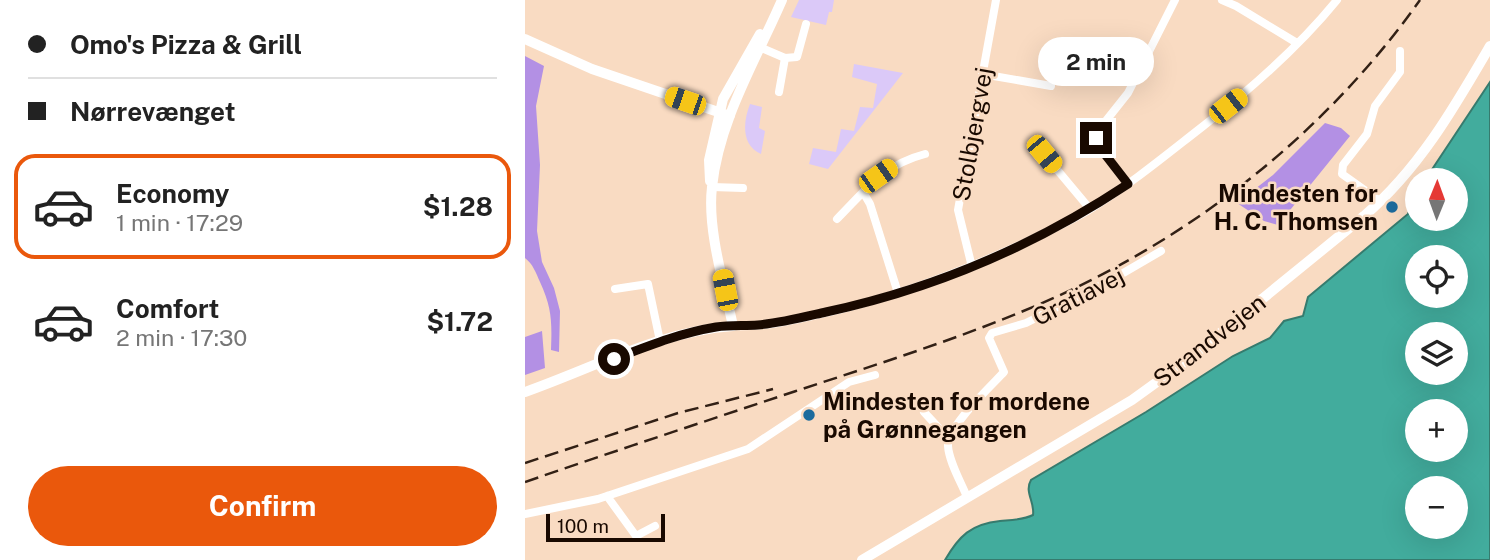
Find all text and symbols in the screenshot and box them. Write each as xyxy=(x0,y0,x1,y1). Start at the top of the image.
text: Omo's Pizza & Grill xyxy=(70,29,302,60)
callout: 2 min xyxy=(1038,37,1154,86)
text: 2 min xyxy=(1066,48,1126,75)
street label: Stolbjergvej xyxy=(946,65,998,203)
car xyxy=(662,84,709,118)
car xyxy=(1205,85,1252,127)
text: Nørrevænget xyxy=(70,96,235,127)
route end xyxy=(1080,122,1112,154)
car xyxy=(1023,131,1066,177)
car xyxy=(855,155,902,197)
north arrow xyxy=(1405,168,1468,231)
map controls xyxy=(1405,168,1468,539)
icon: car xyxy=(32,175,95,238)
text: Economy xyxy=(116,178,229,209)
place label: Mindesten for H. C. Thomsen xyxy=(1214,179,1378,235)
text: $1.28 xyxy=(423,191,493,222)
marker: Mindesten for H. C. Thomsen xyxy=(1384,199,1400,215)
text: 1 min · 17:29 xyxy=(116,209,243,236)
button: locate xyxy=(1405,245,1468,308)
street label: Gratiavej xyxy=(1027,261,1129,331)
car xyxy=(711,267,740,313)
street label: Strandvejen xyxy=(1147,288,1271,392)
icon: car xyxy=(32,290,95,353)
text: Comfort xyxy=(116,293,219,324)
text: $1.72 xyxy=(426,306,493,337)
button: layers xyxy=(1405,322,1468,385)
text: 2 min · 17:30 xyxy=(116,324,247,351)
route start xyxy=(598,343,630,375)
place label: Mindesten for mordene på Grønnegangen xyxy=(823,387,1090,443)
button: + xyxy=(1405,399,1468,462)
marker: Mindesten for mordene på Grønnegangen xyxy=(801,407,817,423)
button: Confirm xyxy=(28,466,497,546)
button: − xyxy=(1405,476,1468,539)
scale bar xyxy=(546,511,665,543)
text: 100 m xyxy=(557,515,609,537)

